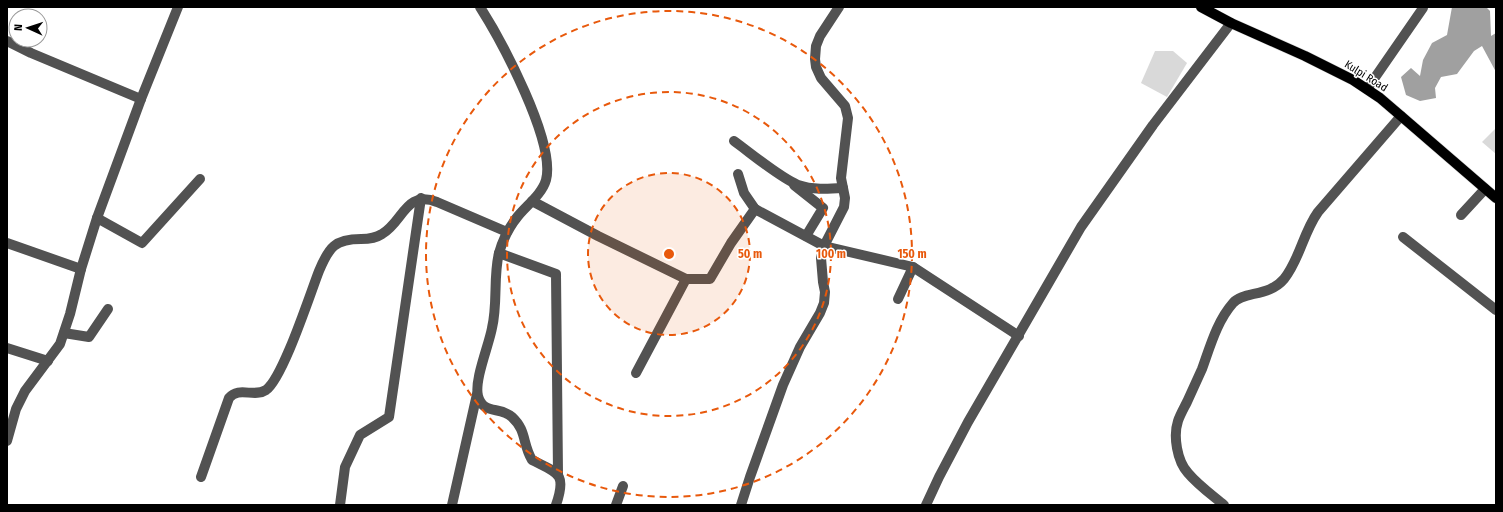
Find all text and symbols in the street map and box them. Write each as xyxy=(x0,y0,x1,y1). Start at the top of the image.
north arrow xyxy=(8,8,48,48)
text: N xyxy=(12,24,25,31)
street label: Kulpi Road xyxy=(1342,58,1390,94)
centre of rings xyxy=(662,247,676,261)
text: 50 m xyxy=(738,247,762,261)
text: 100 m xyxy=(816,247,846,261)
text: 150 m xyxy=(897,247,927,261)

